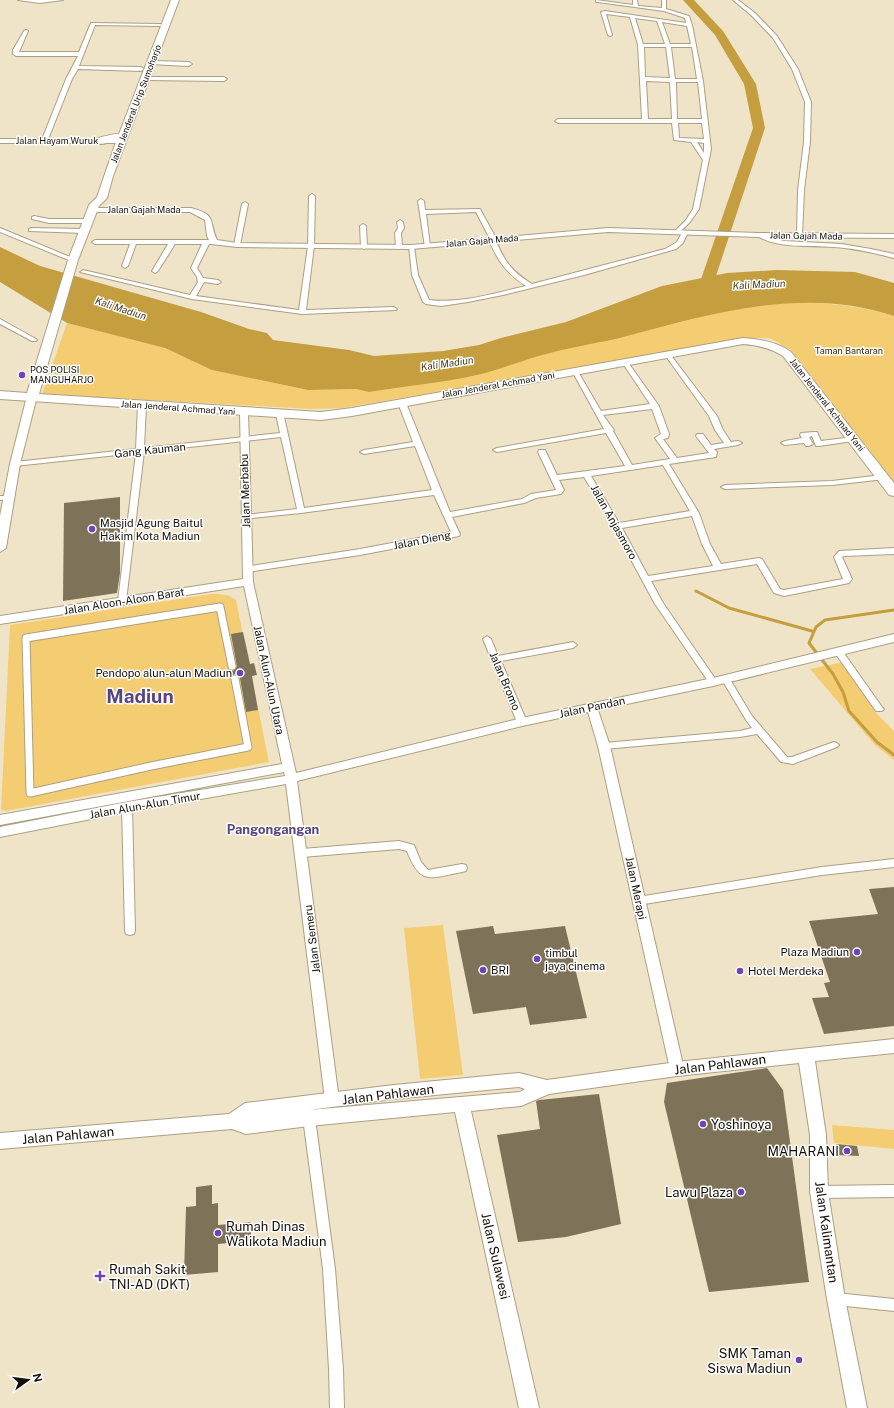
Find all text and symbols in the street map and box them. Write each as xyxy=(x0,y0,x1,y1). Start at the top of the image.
street label: Jalan Jenderal Urip Sumoharjo xyxy=(108,43,163,165)
street label: Jalan Hayam Wuruk xyxy=(16,135,98,146)
street label: Jalan Gajah Mada xyxy=(107,204,181,215)
street label: Jalan Gajah Mada xyxy=(769,229,843,242)
street label: Jalan Gajah Mada xyxy=(445,232,519,249)
water label: Kali Madiun xyxy=(732,277,786,291)
water label: Kali Madiun xyxy=(94,294,148,322)
park label: Taman Bantaran xyxy=(815,345,883,356)
water label: Kali Madiun xyxy=(420,353,474,373)
street label: Jalan Jenderal Achmad Yani xyxy=(788,356,867,453)
place label: POS POLISI MANGUHARJO xyxy=(30,364,94,385)
street label: Jalan Jenderal Achmad Yani xyxy=(440,369,555,400)
marker: POS POLISI MANGUHARJO xyxy=(17,370,27,380)
street label: Jalan Jenderal Achmad Yani xyxy=(120,398,236,417)
street label: Gang Kauman xyxy=(114,440,186,460)
street label: Jalan Merbabu xyxy=(238,454,252,528)
street label: Jalan Anjasmoro xyxy=(589,483,639,561)
place label: Masjid Agung Baitul Hakim Kota Madiun xyxy=(100,517,203,542)
marker: Masjid Agung Baitul Hakim Kota Madiun xyxy=(87,524,97,534)
street label: Jalan Dieng xyxy=(392,528,452,551)
street label: Jalan Aloon-Aloon Barat xyxy=(63,586,185,616)
street label: Jalan Alun-Alun Utara xyxy=(252,624,286,736)
street label: Jalan Bromo xyxy=(487,650,523,712)
place label: Pendopo alun-alun Madiun xyxy=(95,667,232,679)
marker: Pendopo alun-alun Madiun xyxy=(235,668,245,678)
district label: Madiun xyxy=(106,685,174,707)
street label: Jalan Pandan xyxy=(558,694,626,720)
street label: Jalan Alun-Alun Timur xyxy=(89,789,201,821)
district label: Pangongangan xyxy=(227,822,319,837)
street label: Jalan Merapi xyxy=(623,855,649,921)
street label: Jalan Semeru xyxy=(302,904,322,974)
place label: Plaza Madiun xyxy=(781,946,849,958)
place label: timbul jaya cinema xyxy=(544,947,605,972)
marker: Plaza Madiun xyxy=(852,947,862,957)
marker: timbul jaya cinema xyxy=(532,954,542,964)
place label: BRI xyxy=(491,964,509,976)
marker: BRI xyxy=(478,965,488,975)
place label: Hotel Merdeka xyxy=(748,965,824,977)
marker: Hotel Merdeka xyxy=(735,966,745,976)
street label: Jalan Pahlawan xyxy=(673,1051,767,1078)
street label: Jalan Pahlawan xyxy=(341,1081,435,1108)
place label: Yoshinoya xyxy=(711,1117,772,1132)
marker: Yoshinoya xyxy=(698,1119,708,1129)
street label: Jalan Pahlawan xyxy=(21,1124,115,1147)
place label: MAHARANI xyxy=(768,1144,839,1159)
marker: MAHARANI xyxy=(842,1146,852,1156)
street label: Jalan Kalimantan xyxy=(812,1180,841,1284)
place label: Lawu Plaza xyxy=(665,1185,733,1200)
marker: Lawu Plaza xyxy=(736,1187,746,1197)
street label: Jalan Sulawesi xyxy=(478,1211,513,1301)
place label: Rumah Dinas Walikota Madiun xyxy=(226,1219,326,1249)
marker: Rumah Dinas Walikota Madiun xyxy=(213,1228,223,1238)
place label: Rumah Sakit TNI-AD (DKT) xyxy=(109,1262,190,1292)
marker: Rumah Sakit TNI-AD (DKT) xyxy=(94,1270,106,1282)
place label: SMK Taman Siswa Madiun xyxy=(707,1346,791,1376)
marker: SMK Taman Siswa Madiun xyxy=(794,1355,804,1365)
north arrow xyxy=(8,1360,48,1400)
text: N xyxy=(31,1372,45,1383)

